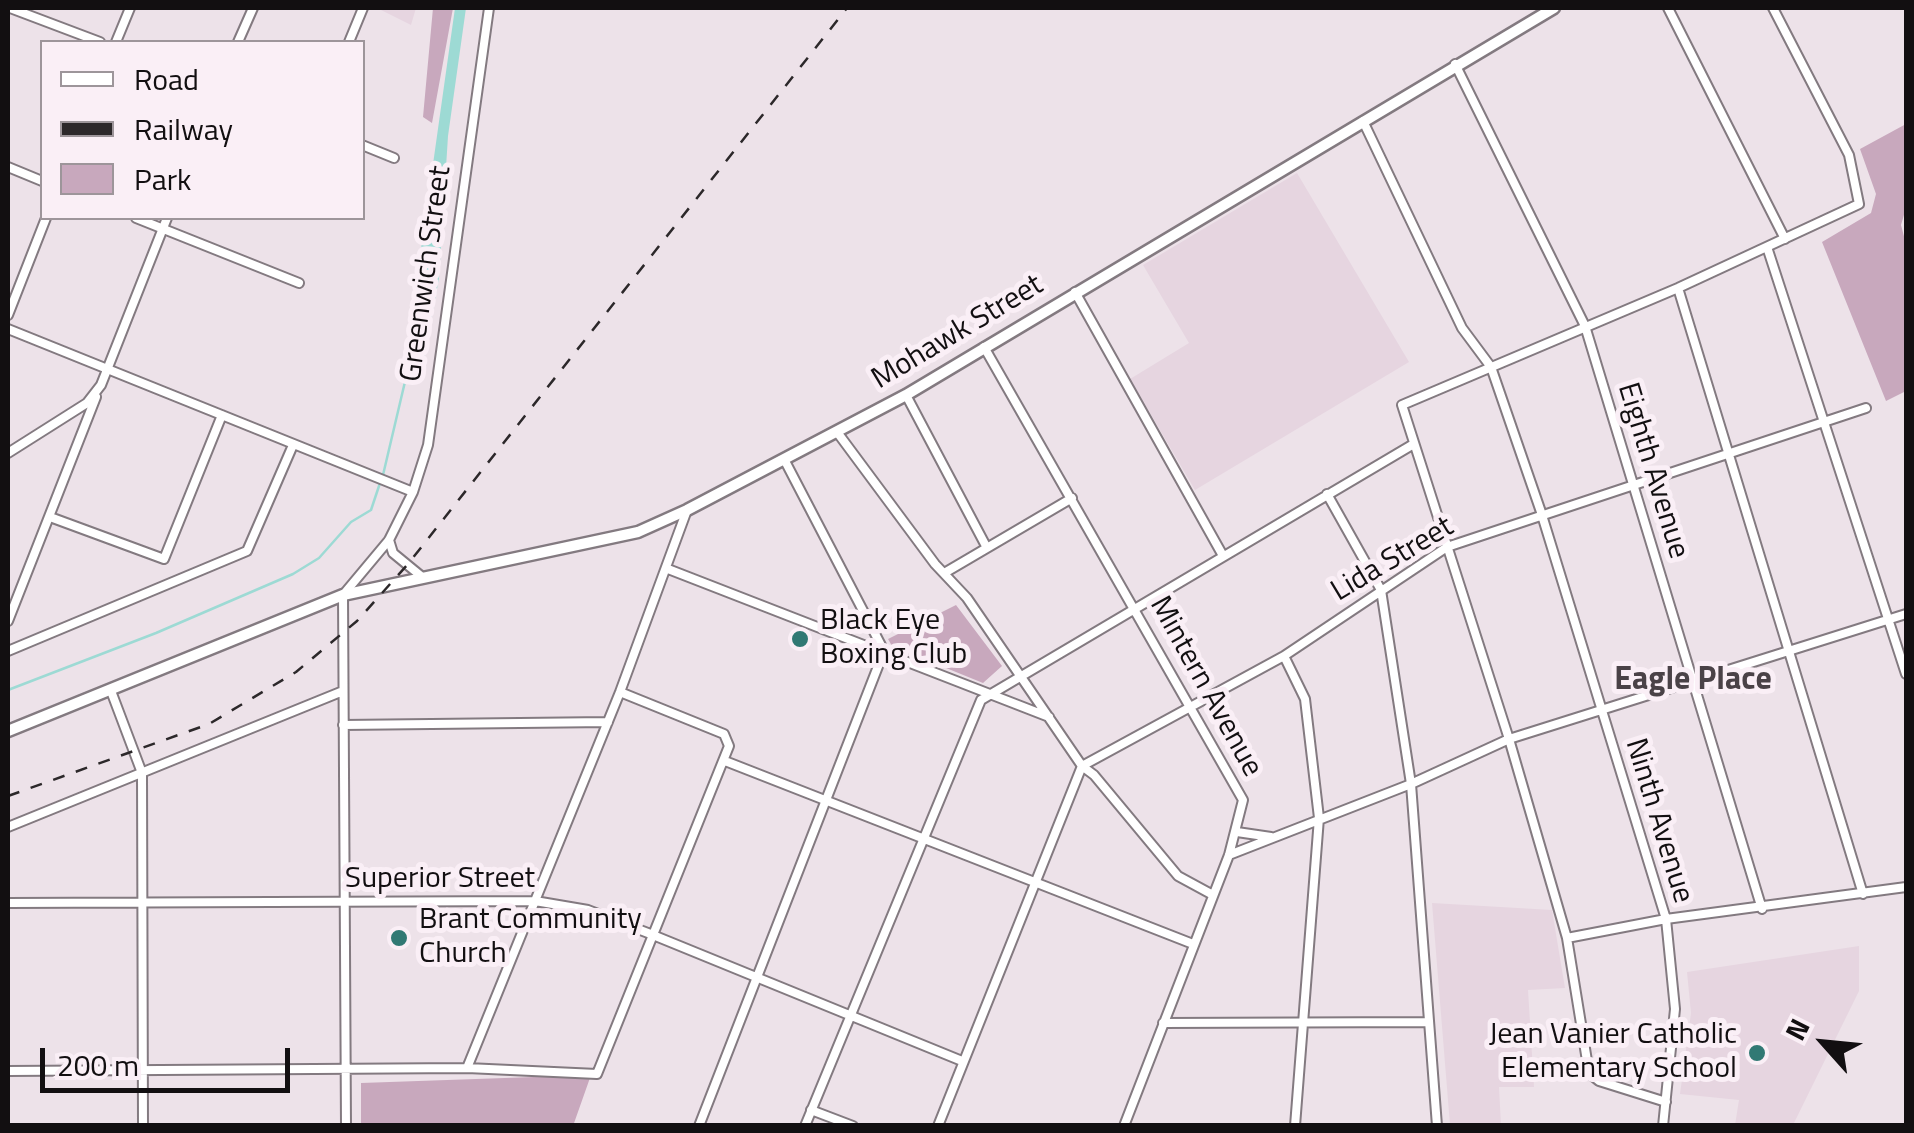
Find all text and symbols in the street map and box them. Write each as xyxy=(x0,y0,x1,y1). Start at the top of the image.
legend xyxy=(40,40,365,220)
text: Road xyxy=(134,56,199,102)
text: Railway xyxy=(134,106,233,152)
text: Park xyxy=(134,156,191,202)
street label: Greenwich Street xyxy=(394,164,460,384)
street label: Mohawk Street xyxy=(866,268,1050,398)
street label: Eighth Avenue xyxy=(1608,379,1696,563)
street label: Lida Street xyxy=(1326,510,1460,610)
street label: Mintern Avenue xyxy=(1141,591,1269,783)
place label: Black Eye Boxing Club xyxy=(820,604,967,674)
marker: Black Eye Boxing Club xyxy=(789,628,811,650)
district label: Eagle Place xyxy=(1614,662,1772,700)
street label: Ninth Avenue xyxy=(1616,734,1700,908)
street label: Superior Street xyxy=(345,862,535,898)
place label: Brant Community Church xyxy=(419,903,642,974)
marker: Brant Community Church xyxy=(388,927,410,949)
north arrow xyxy=(1774,993,1874,1093)
text: N xyxy=(1773,1011,1820,1048)
place label: Jean Vanier Catholic Elementary School xyxy=(1489,1018,1737,1088)
scale bar xyxy=(45,1028,295,1090)
text: 200 m xyxy=(57,1042,139,1088)
marker: Jean Vanier Catholic Elementary School xyxy=(1746,1042,1768,1064)

